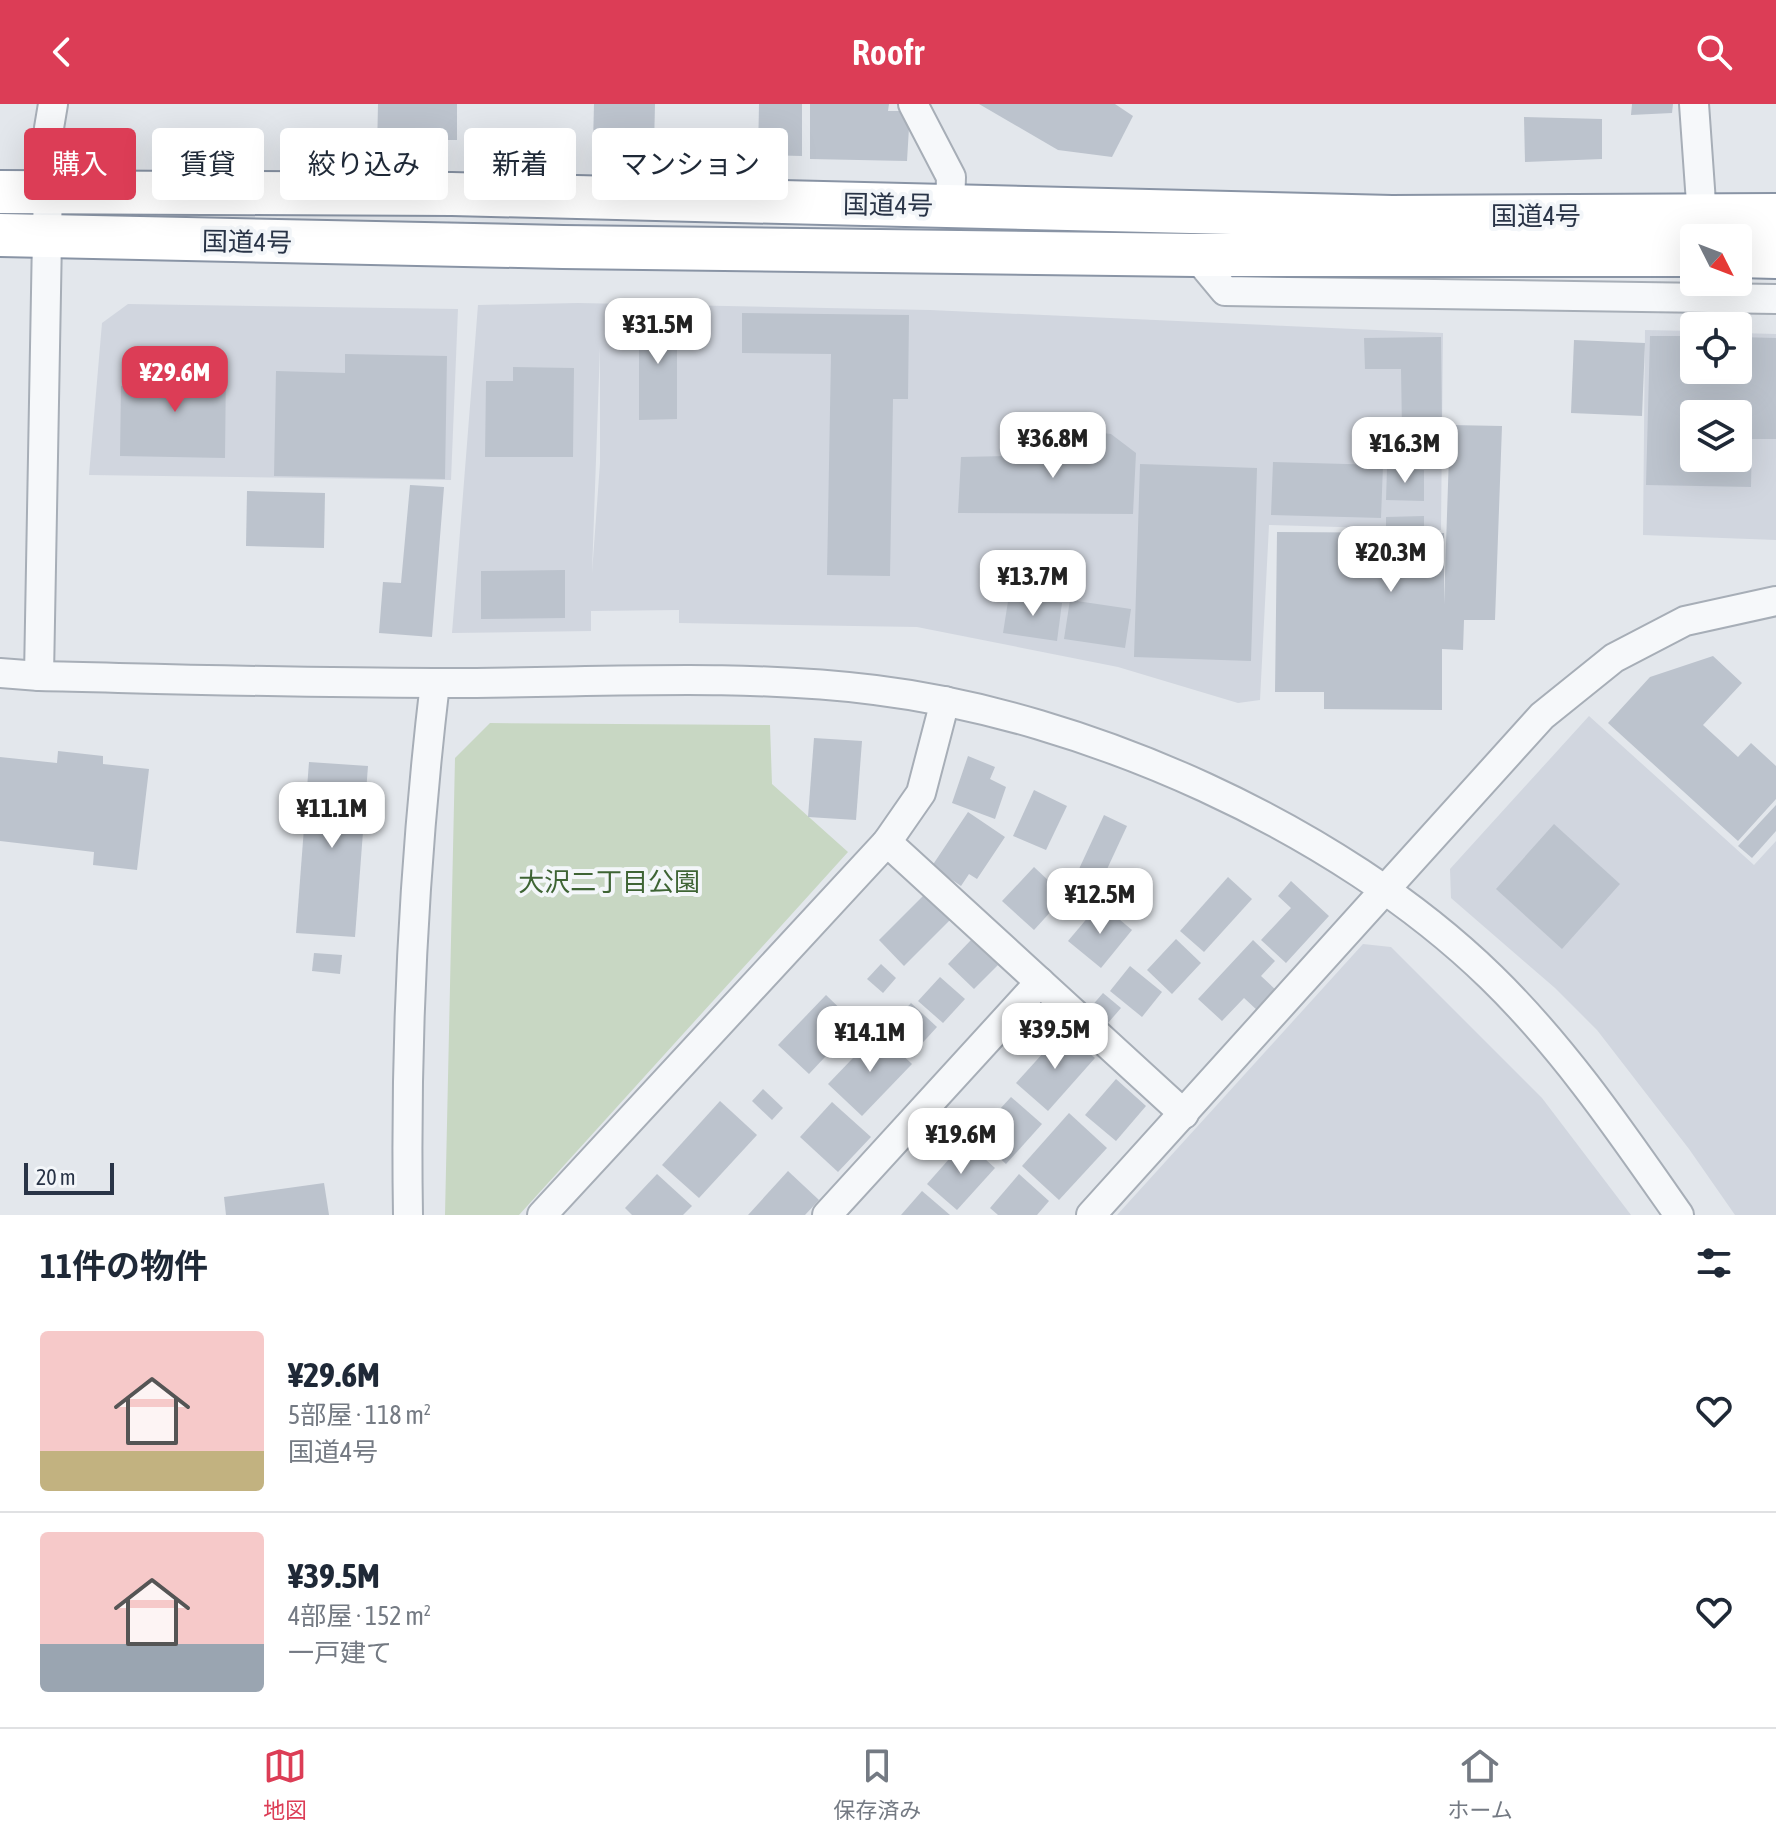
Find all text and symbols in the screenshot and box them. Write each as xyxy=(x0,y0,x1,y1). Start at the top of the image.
icon: back xyxy=(40,30,84,74)
icon: search xyxy=(1692,30,1736,74)
text: Roofr xyxy=(852,31,924,73)
chip: 購入 xyxy=(24,128,136,200)
chip: 賃貸 xyxy=(152,128,264,200)
chip: 絞り込み xyxy=(280,128,448,200)
chip: 新着 xyxy=(464,128,576,200)
chip: マンション xyxy=(592,128,788,200)
street label: 国道4号 xyxy=(843,189,933,221)
street label: 国道4号 xyxy=(1491,201,1581,231)
north arrow xyxy=(1680,224,1752,296)
map controls xyxy=(1680,224,1752,472)
street label: 国道4号 xyxy=(202,226,292,258)
pin: ¥31.5M xyxy=(593,298,723,366)
text: ¥31.5M xyxy=(623,309,693,339)
button: locate xyxy=(1680,312,1752,384)
pin: ¥29.6M xyxy=(110,346,240,414)
text: ¥29.6M xyxy=(140,357,210,387)
button: layers xyxy=(1680,400,1752,472)
pin: ¥36.8M xyxy=(988,412,1118,480)
pin: ¥16.3M xyxy=(1340,417,1470,485)
text: ¥36.8M xyxy=(1018,423,1088,453)
text: ¥16.3M xyxy=(1370,428,1440,458)
pin: ¥20.3M xyxy=(1326,526,1456,594)
text: ¥20.3M xyxy=(1356,537,1426,567)
pin: ¥13.7M xyxy=(968,550,1098,618)
text: ¥13.7M xyxy=(998,561,1068,591)
pin: ¥11.1M xyxy=(267,782,397,850)
text: ¥11.1M xyxy=(297,793,367,823)
park label: 大沢二丁目公園 xyxy=(518,867,700,897)
pin: ¥12.5M xyxy=(1035,868,1165,936)
text: ¥12.5M xyxy=(1065,879,1135,909)
pin: ¥39.5M xyxy=(990,1003,1120,1071)
pin: ¥14.1M xyxy=(805,1006,935,1074)
text: ¥39.5M xyxy=(1020,1014,1090,1044)
text: ¥14.1M xyxy=(835,1017,905,1047)
pin: ¥19.6M xyxy=(896,1108,1026,1176)
text: ¥19.6M xyxy=(926,1119,996,1149)
scale bar xyxy=(24,1159,114,1195)
text: 20 m xyxy=(36,1164,76,1190)
icon: filters xyxy=(1692,1241,1736,1285)
text: 11件の物件 xyxy=(40,1246,208,1285)
text: ¥29.6M xyxy=(288,1355,380,1394)
icon: home xyxy=(104,1363,200,1459)
icon: heart xyxy=(1692,1389,1736,1433)
text: 5部屋 · 118 m² xyxy=(288,1400,431,1430)
text: 国道4号 xyxy=(288,1437,378,1467)
text: ¥39.5M xyxy=(288,1556,380,1595)
icon: home xyxy=(104,1564,200,1660)
icon: heart xyxy=(1692,1590,1736,1634)
text: 4部屋 · 152 m² xyxy=(288,1601,431,1631)
text: 一戸建て xyxy=(288,1638,392,1668)
tab: 地図 xyxy=(263,1744,307,1824)
tab: 保存済み xyxy=(833,1744,921,1824)
tab: ホーム xyxy=(1448,1744,1513,1824)

